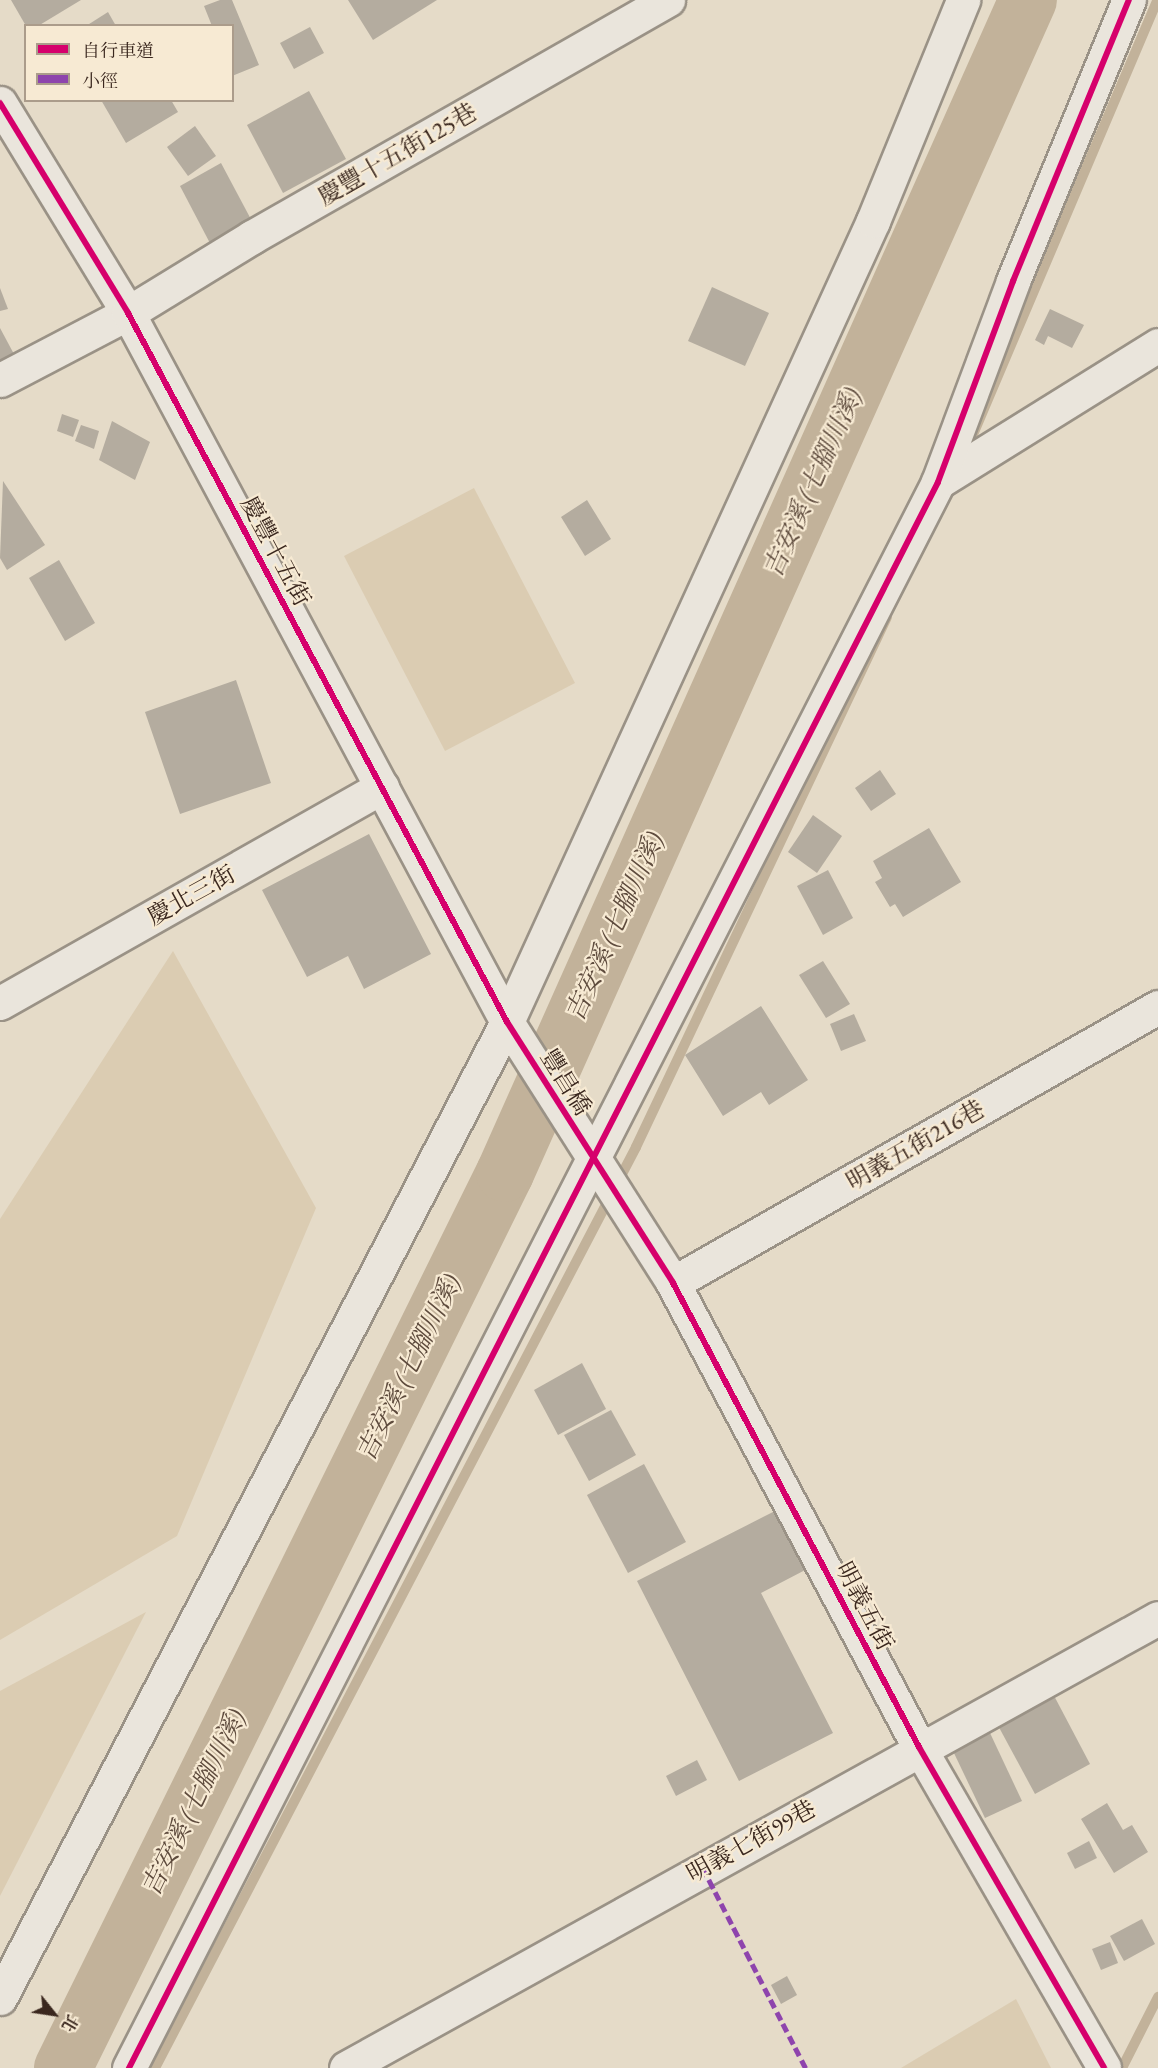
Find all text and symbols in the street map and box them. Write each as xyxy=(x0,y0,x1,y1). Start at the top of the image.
legend xyxy=(24,24,234,102)
text: 自行車道 xyxy=(82,39,154,62)
text: 小徑 xyxy=(82,69,118,92)
street label: 慶豐十五街125巷 xyxy=(312,97,482,211)
water label: 吉安溪 (七腳川溪) xyxy=(757,384,869,582)
street label: 慶豐十五街 xyxy=(235,491,317,611)
water label: 吉安溪 (七腳川溪) xyxy=(559,828,671,1026)
street label: 慶北三街 xyxy=(142,859,240,931)
street label: 豐昌橋 xyxy=(535,1044,597,1120)
street label: 明義五街216巷 xyxy=(841,1094,989,1196)
water label: 吉安溪 (七腳川溪) xyxy=(350,1270,468,1466)
street label: 明義五街 xyxy=(830,1557,900,1655)
water label: 吉安溪 (七腳川溪) xyxy=(135,1705,253,1901)
street label: 明義七街99巷 xyxy=(681,1794,821,1888)
north arrow xyxy=(24,1984,84,2044)
text: 北 xyxy=(57,2011,83,2035)

